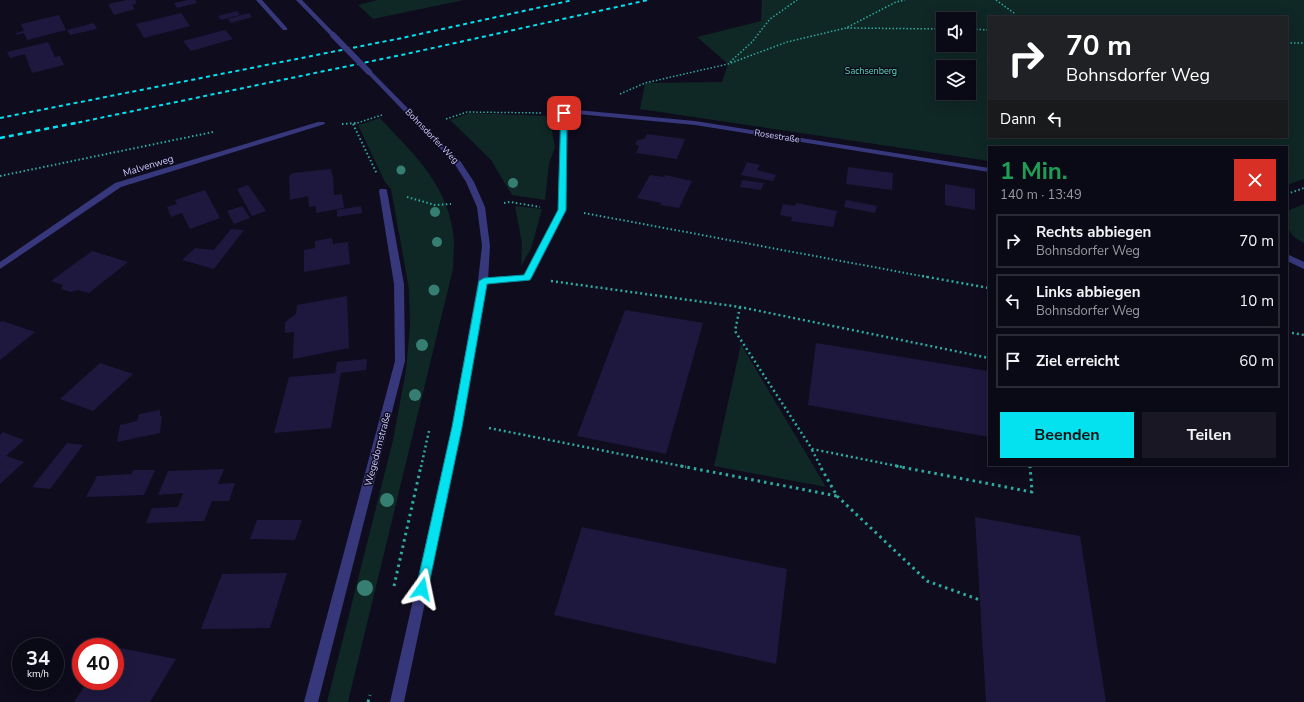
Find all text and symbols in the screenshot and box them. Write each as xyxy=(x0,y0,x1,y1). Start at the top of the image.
map controls xyxy=(936,12,976,100)
button: sound xyxy=(936,12,976,52)
text: 70 m xyxy=(1066,27,1132,65)
icon: right xyxy=(1000,32,1052,84)
button: layers xyxy=(936,60,976,100)
text: Bohnsdorfer Weg xyxy=(1066,63,1210,87)
park label: Sachsenberg xyxy=(845,65,897,77)
pin xyxy=(547,96,581,130)
icon: arrive xyxy=(553,102,575,124)
street label: Bohnsdorfer Weg xyxy=(403,106,461,166)
icon: left xyxy=(1044,108,1066,130)
text: Dann xyxy=(1000,109,1036,129)
street label: Rosestraße xyxy=(753,126,801,146)
street label: Malvenweg xyxy=(121,152,175,180)
text: 1 Min. xyxy=(1000,155,1068,187)
button: close xyxy=(1234,159,1276,201)
text: 140 m · 13:49 xyxy=(1000,186,1082,204)
text: Rechts abbiegen xyxy=(1036,222,1151,242)
icon: right xyxy=(1002,230,1024,252)
text: 70 m xyxy=(1239,231,1274,251)
text: Bohnsdorfer Weg xyxy=(1036,242,1140,260)
text: Links abbiegen xyxy=(1036,282,1140,302)
icon: left xyxy=(1002,290,1024,312)
text: 10 m xyxy=(1239,291,1274,311)
text: Bohnsdorfer Weg xyxy=(1036,302,1140,320)
icon: arrive xyxy=(1002,350,1024,372)
text: Ziel erreicht xyxy=(1036,351,1119,371)
text: 60 m xyxy=(1239,351,1274,371)
street label: Wegedornstraße xyxy=(361,411,395,488)
button: Beenden xyxy=(1000,412,1134,458)
button: Teilen xyxy=(1142,412,1276,458)
position arrow xyxy=(401,568,443,610)
speed limit sign: 40 xyxy=(72,638,124,690)
text: 34 xyxy=(26,645,50,672)
text: km/h xyxy=(27,667,49,681)

